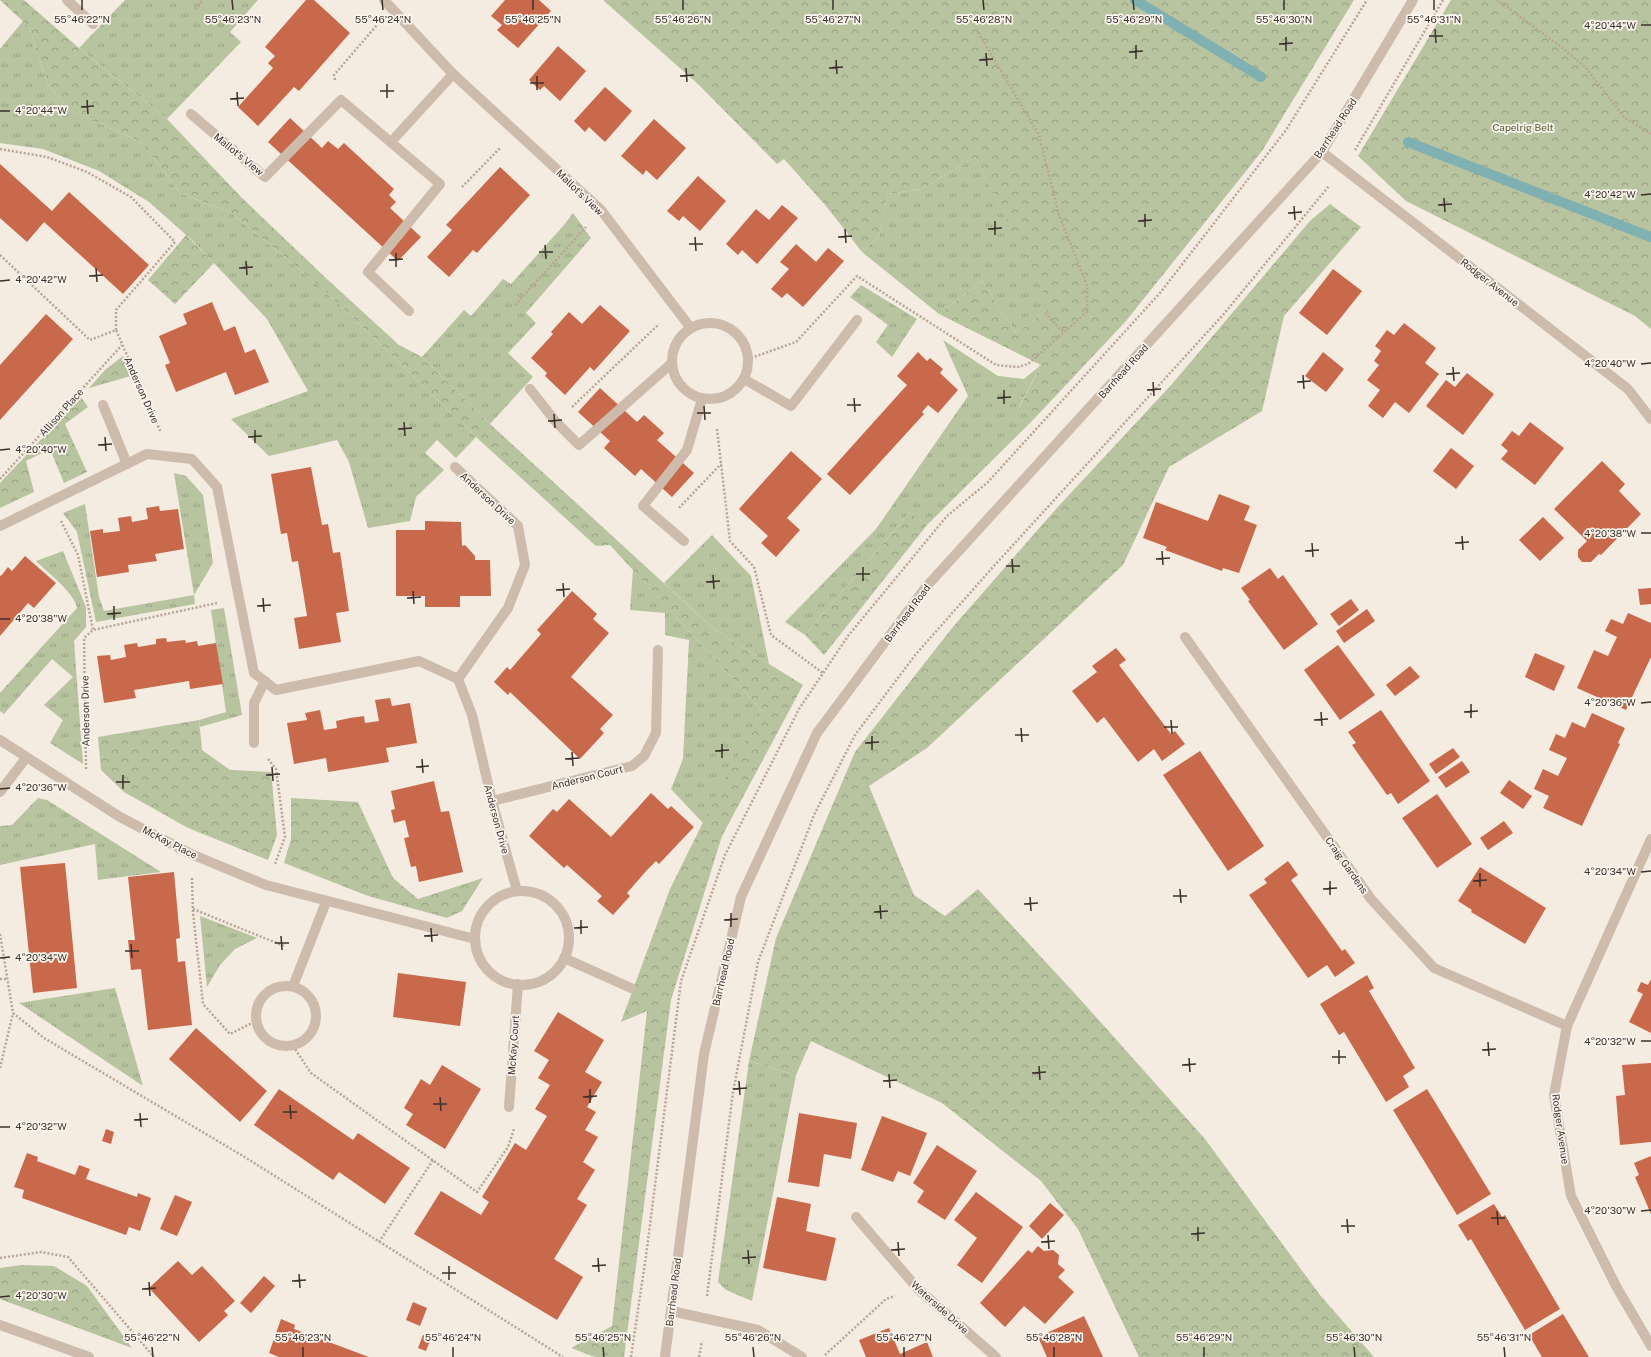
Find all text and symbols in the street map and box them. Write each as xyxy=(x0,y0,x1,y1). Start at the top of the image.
text: 55°46'22"N xyxy=(54,13,110,25)
text: 55°46'23"N xyxy=(205,13,261,25)
text: 55°46'24"N xyxy=(355,13,411,25)
text: 55°46'25"N xyxy=(505,13,561,25)
text: 55°46'26"N xyxy=(655,13,711,25)
text: 55°46'27"N xyxy=(805,13,861,25)
text: 55°46'28"N xyxy=(956,13,1012,25)
text: 55°46'29"N xyxy=(1106,13,1162,25)
text: 55°46'30"N xyxy=(1256,13,1312,25)
text: 55°46'31"N xyxy=(1407,13,1461,25)
text: 4°20'44"W xyxy=(1584,19,1636,31)
street label: Barrhead Road xyxy=(1311,96,1359,160)
text: 4°20'44"W xyxy=(15,104,67,116)
park label: Capelrig Belt xyxy=(1493,121,1554,133)
street label: Mallot's View xyxy=(212,130,267,178)
street label: Mallot's View xyxy=(554,167,606,218)
text: 4°20'42"W xyxy=(1584,188,1636,200)
street label: Rodger Avenue xyxy=(1458,256,1522,309)
text: 4°20'42"W xyxy=(15,273,67,285)
street label: Barrhead Road xyxy=(1095,341,1151,401)
street label: Anderson Drive xyxy=(122,355,162,425)
text: 4°20'40"W xyxy=(1584,357,1636,369)
street label: Allison Place xyxy=(36,385,86,438)
text: 4°20'40"W xyxy=(15,443,67,455)
street label: Anderson Drive xyxy=(458,469,518,527)
text: 4°20'38"W xyxy=(1584,527,1636,539)
street label: Barrhead Road xyxy=(881,582,933,644)
text: 4°20'38"W xyxy=(15,612,67,624)
street label: Anderson Drive xyxy=(78,675,92,747)
text: 4°20'36"W xyxy=(1584,696,1636,708)
street label: Anderson Court xyxy=(550,762,624,792)
text: 4°20'36"W xyxy=(15,781,67,793)
street label: Anderson Drive xyxy=(482,783,512,855)
street label: McKay Place xyxy=(141,823,200,861)
street label: Craig Gardens xyxy=(1323,834,1371,896)
text: 4°20'34"W xyxy=(1584,865,1636,877)
street label: Barrhead Road xyxy=(709,937,737,1007)
text: 4°20'34"W xyxy=(15,951,67,963)
street label: McKay Court xyxy=(505,1015,521,1075)
text: 4°20'32"W xyxy=(1584,1035,1636,1047)
street label: Rodger Avenue xyxy=(1550,1093,1572,1165)
text: 4°20'32"W xyxy=(15,1120,67,1132)
text: 4°20'30"W xyxy=(1584,1204,1636,1216)
street label: Barrhead Road xyxy=(663,1257,683,1327)
street label: Waterside Drive xyxy=(909,1278,971,1336)
text: 4°20'30"W xyxy=(15,1289,67,1301)
text: 55°46'22"N xyxy=(124,1331,180,1343)
text: 55°46'23"N xyxy=(275,1331,331,1343)
text: 55°46'24"N xyxy=(425,1331,481,1343)
text: 55°46'25"N xyxy=(575,1331,631,1343)
text: 55°46'26"N xyxy=(725,1331,781,1343)
text: 55°46'27"N xyxy=(876,1331,932,1343)
text: 55°46'28"N xyxy=(1026,1331,1082,1343)
text: 55°46'29"N xyxy=(1176,1331,1232,1343)
text: 55°46'30"N xyxy=(1326,1331,1382,1343)
text: 55°46'31"N xyxy=(1477,1331,1531,1343)

